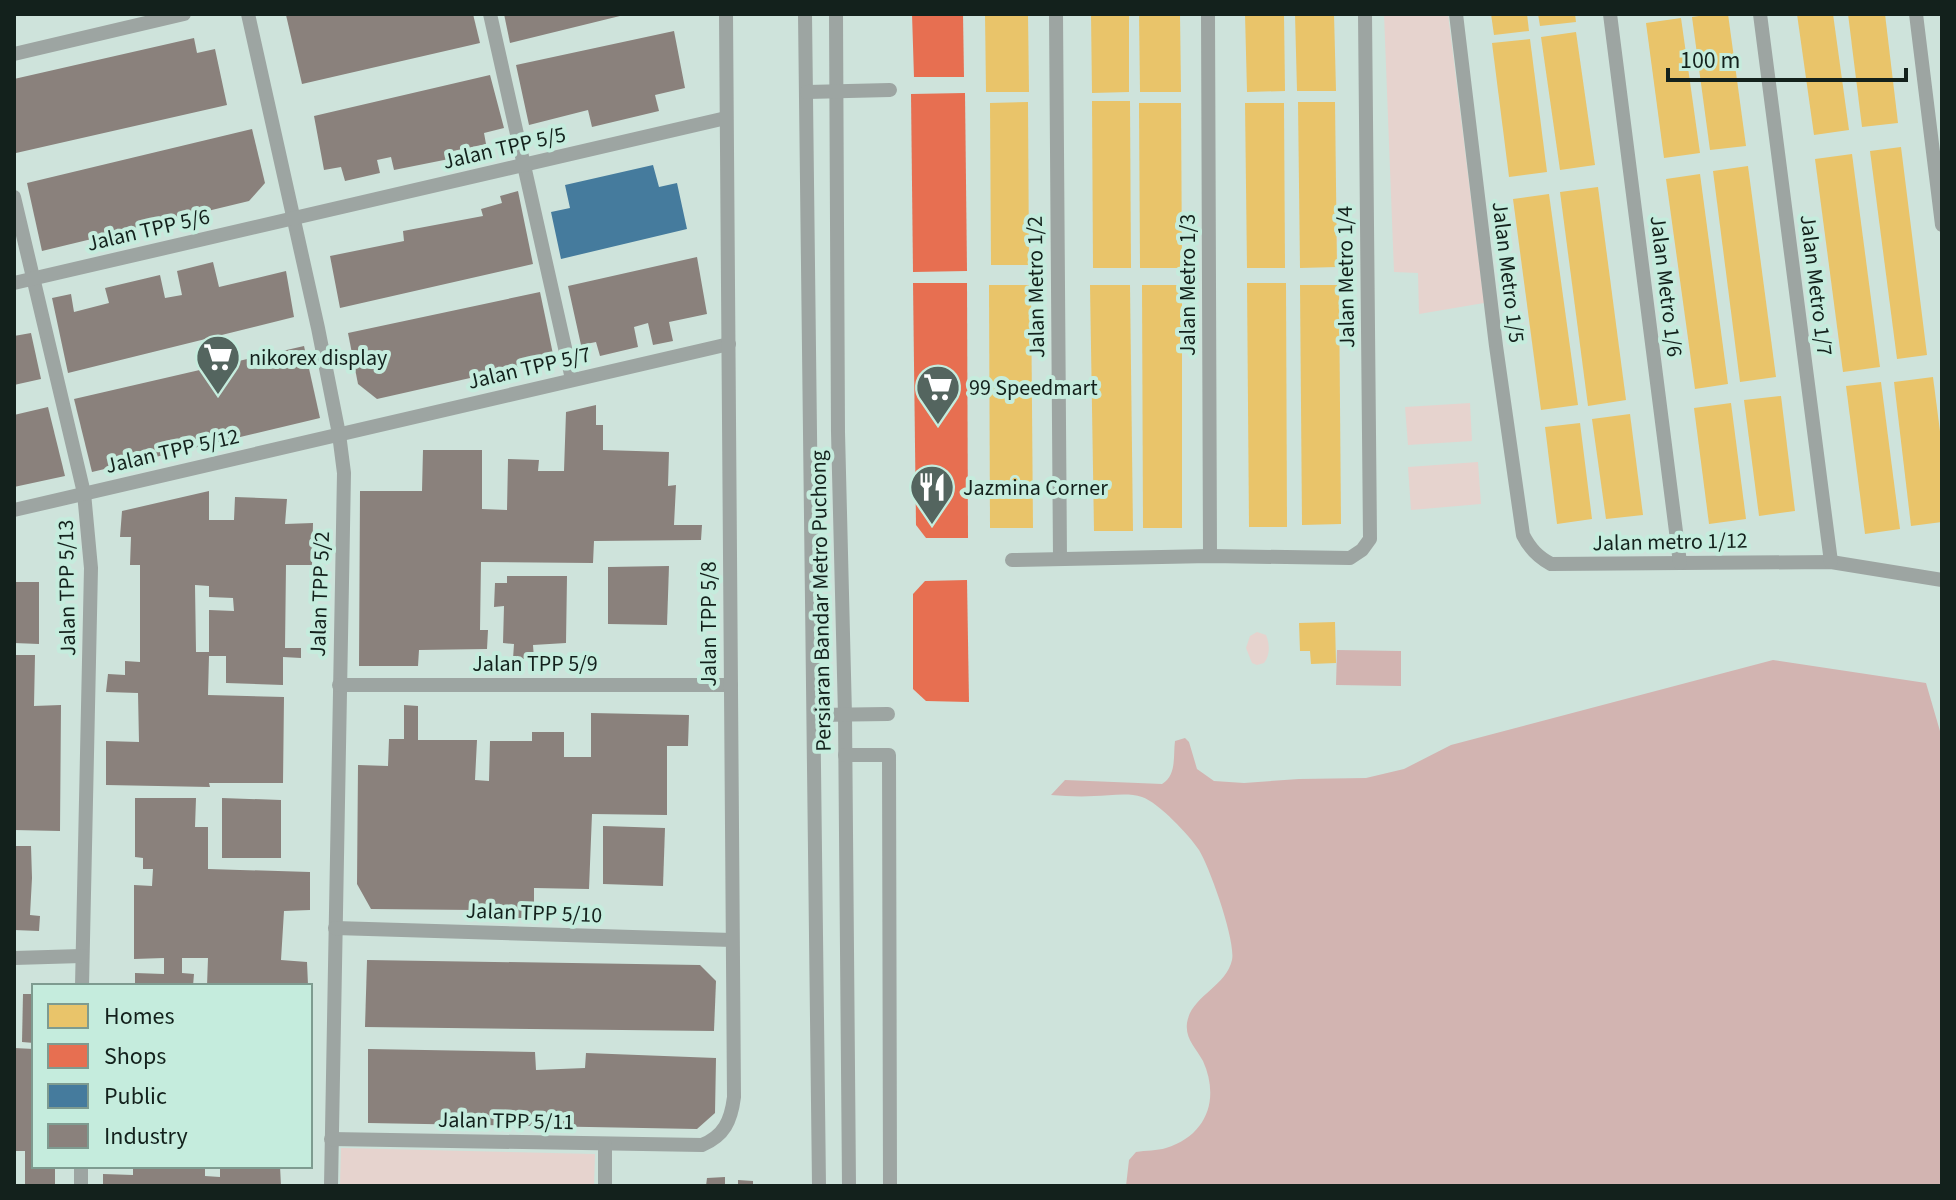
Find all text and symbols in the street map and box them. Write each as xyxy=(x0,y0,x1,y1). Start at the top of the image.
scale bar xyxy=(1668,32,1906,82)
text: 100 m xyxy=(1680,43,1740,78)
street label: Jalan TPP 5/5 xyxy=(440,118,569,178)
street label: Jalan TPP 5/6 xyxy=(84,200,213,260)
street label: Jalan Metro 1/5 xyxy=(1483,200,1533,345)
street label: Jalan Metro 1/4 xyxy=(1329,206,1363,348)
street label: Jalan Metro 1/7 xyxy=(1791,213,1841,358)
street label: Jalan Metro 1/3 xyxy=(1172,214,1204,356)
street label: Jalan Metro 1/6 xyxy=(1641,214,1691,359)
street label: Jalan Metro 1/2 xyxy=(1019,216,1053,358)
supermarket icon: nikorex display xyxy=(194,333,242,396)
street label: Jalan TPP 5/7 xyxy=(465,338,594,398)
place label: nikorex display xyxy=(249,342,388,374)
supermarket icon: 99 Speedmart xyxy=(914,363,962,426)
place label: 99 Speedmart xyxy=(969,372,1098,404)
street label: Jalan TPP 5/12 xyxy=(102,420,242,482)
street label: Persiaran Bandar Metro Puchong xyxy=(802,450,840,752)
restaurant icon: Jazmina Corner xyxy=(908,463,956,526)
place label: Jazmina Corner xyxy=(963,472,1108,504)
street label: Jalan TPP 5/13 xyxy=(50,520,84,656)
street label: Jalan metro 1/12 xyxy=(1592,525,1748,559)
street label: Jalan TPP 5/2 xyxy=(302,531,338,657)
street label: Jalan TPP 5/8 xyxy=(693,561,725,687)
street label: Jalan TPP 5/9 xyxy=(472,648,598,680)
street label: Jalan TPP 5/10 xyxy=(465,895,603,931)
legend xyxy=(32,984,312,1168)
text: Homes xyxy=(104,999,175,1034)
text: Shops xyxy=(104,1039,166,1074)
text: Public xyxy=(104,1079,167,1114)
street label: Jalan TPP 5/11 xyxy=(438,1104,574,1138)
text: Industry xyxy=(104,1119,188,1154)

